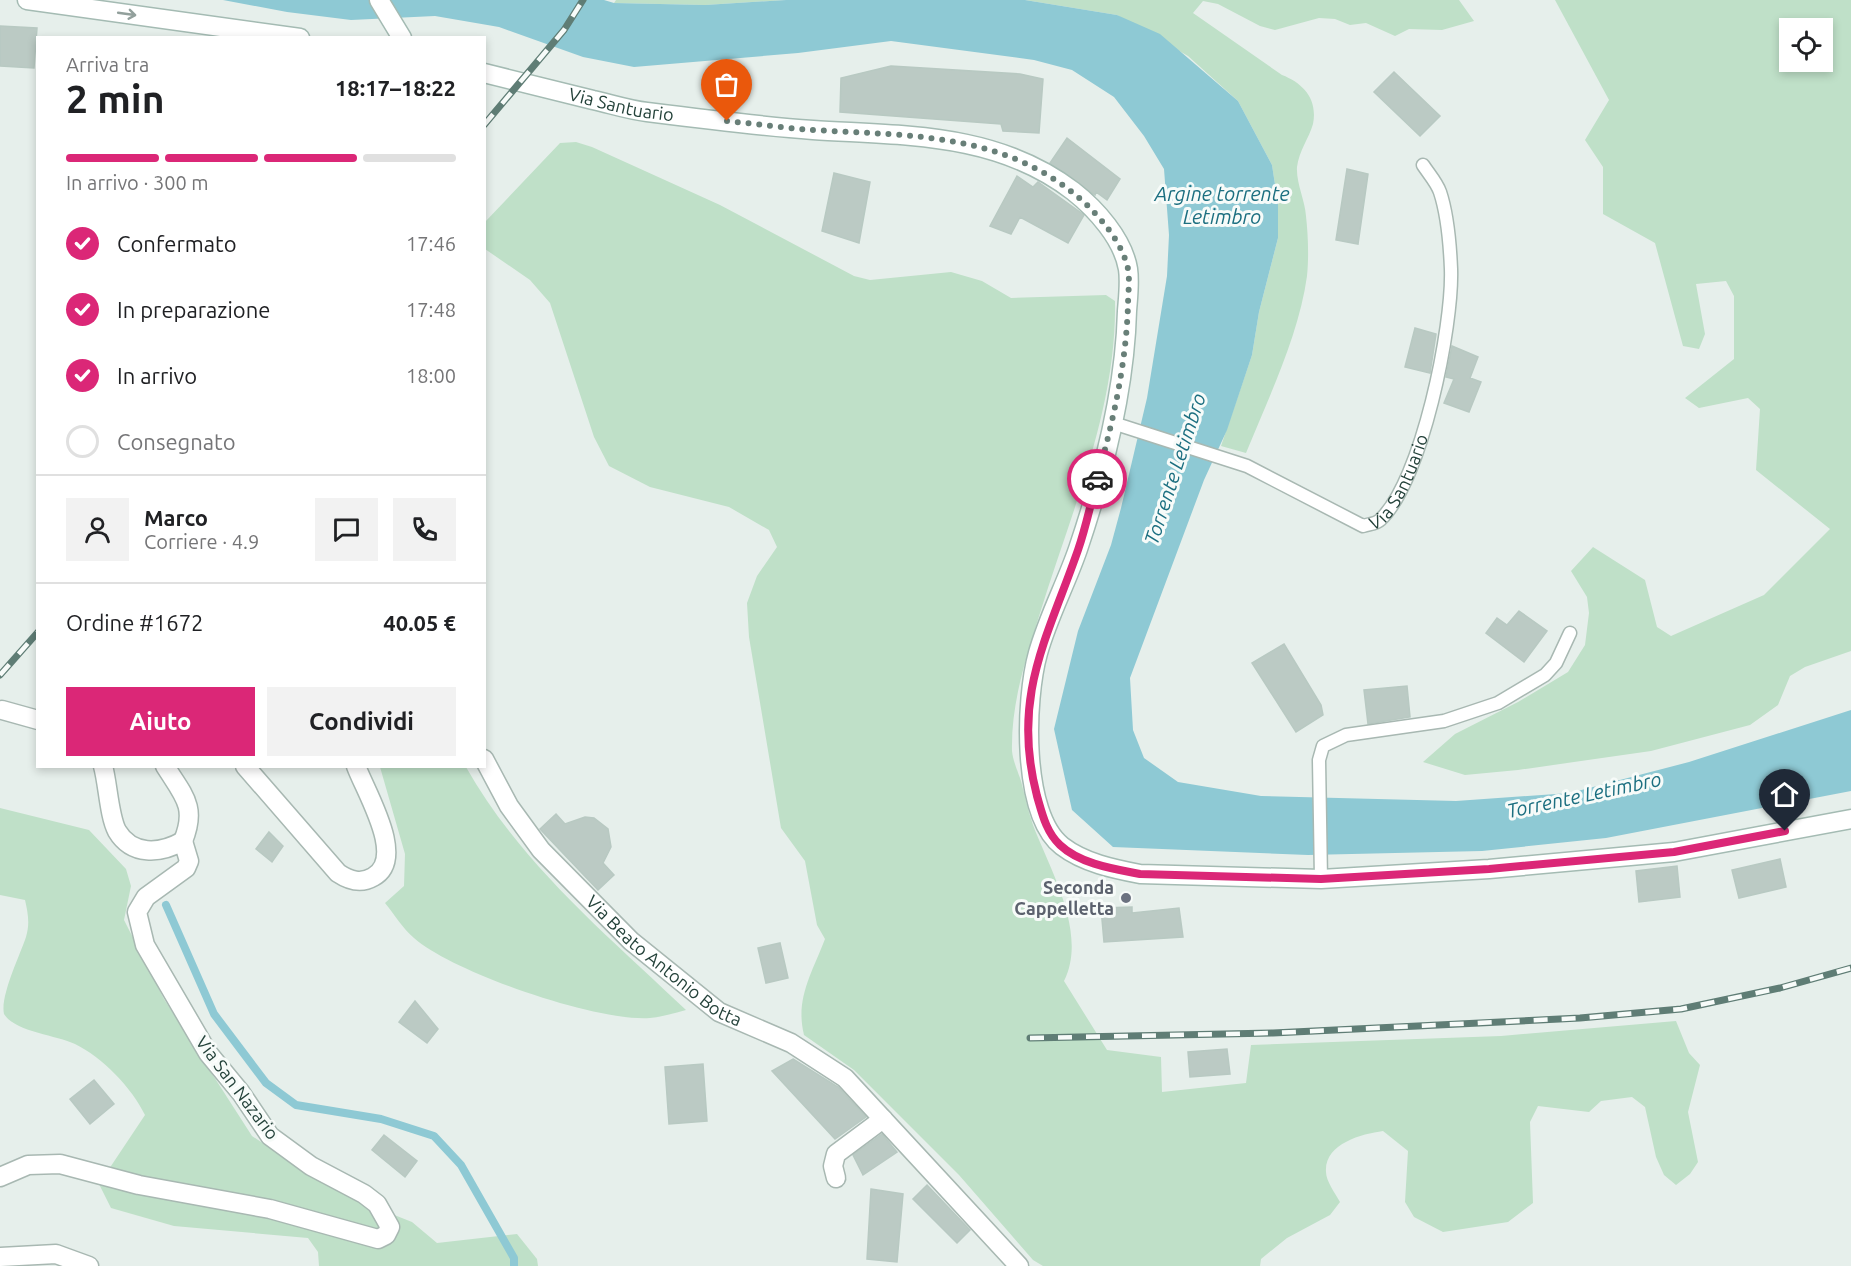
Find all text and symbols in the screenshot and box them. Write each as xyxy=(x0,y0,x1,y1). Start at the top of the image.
one-way arrow xyxy=(117,8,136,19)
map controls xyxy=(1779,18,1833,72)
button: locate xyxy=(1779,18,1833,72)
text: Arriva tra xyxy=(66,53,149,76)
pin xyxy=(701,59,752,121)
icon: bag xyxy=(710,68,743,101)
text: 18:17–18:22 xyxy=(335,75,456,100)
text: 2 min xyxy=(66,77,165,120)
street label: Via Santuario xyxy=(567,83,675,124)
text: In arrivo · 300 m xyxy=(66,171,209,194)
water label: Argine torrente Letimbro xyxy=(1153,182,1290,228)
icon: check xyxy=(66,227,99,260)
text: Confermato xyxy=(117,231,237,256)
text: 17:46 xyxy=(406,232,456,255)
icon: check xyxy=(66,293,99,326)
text: In preparazione xyxy=(117,297,270,322)
text: 17:48 xyxy=(406,298,456,321)
icon: check xyxy=(66,359,99,392)
text: In arrivo xyxy=(117,363,197,388)
text: 18:00 xyxy=(406,364,456,387)
water label: Torrente Letimbro xyxy=(1139,390,1210,547)
text: Consegnato xyxy=(117,429,236,454)
street label: Via Santuario xyxy=(1366,432,1431,533)
courier xyxy=(1067,449,1127,509)
icon: car xyxy=(1081,463,1114,496)
button: person xyxy=(66,498,129,561)
button: chat xyxy=(315,498,378,561)
button: phone xyxy=(393,498,456,561)
text: Marco xyxy=(144,505,208,530)
text: Corriere · 4.9 xyxy=(144,530,259,553)
text: Ordine #1672 xyxy=(66,610,203,635)
text: 40.05 € xyxy=(383,610,456,635)
button: Aiuto xyxy=(66,687,255,756)
button: Condividi xyxy=(267,687,456,756)
water label: Torrente Letimbro xyxy=(1505,767,1663,822)
pin xyxy=(1759,769,1810,831)
icon: home xyxy=(1768,778,1801,811)
place label: Seconda Cappelletta xyxy=(1014,877,1114,918)
street label: Via Beato Antonio Botta xyxy=(583,891,745,1030)
marker: Seconda Cappelletta xyxy=(1119,891,1133,905)
street label: Via San Nazario xyxy=(192,1032,283,1143)

